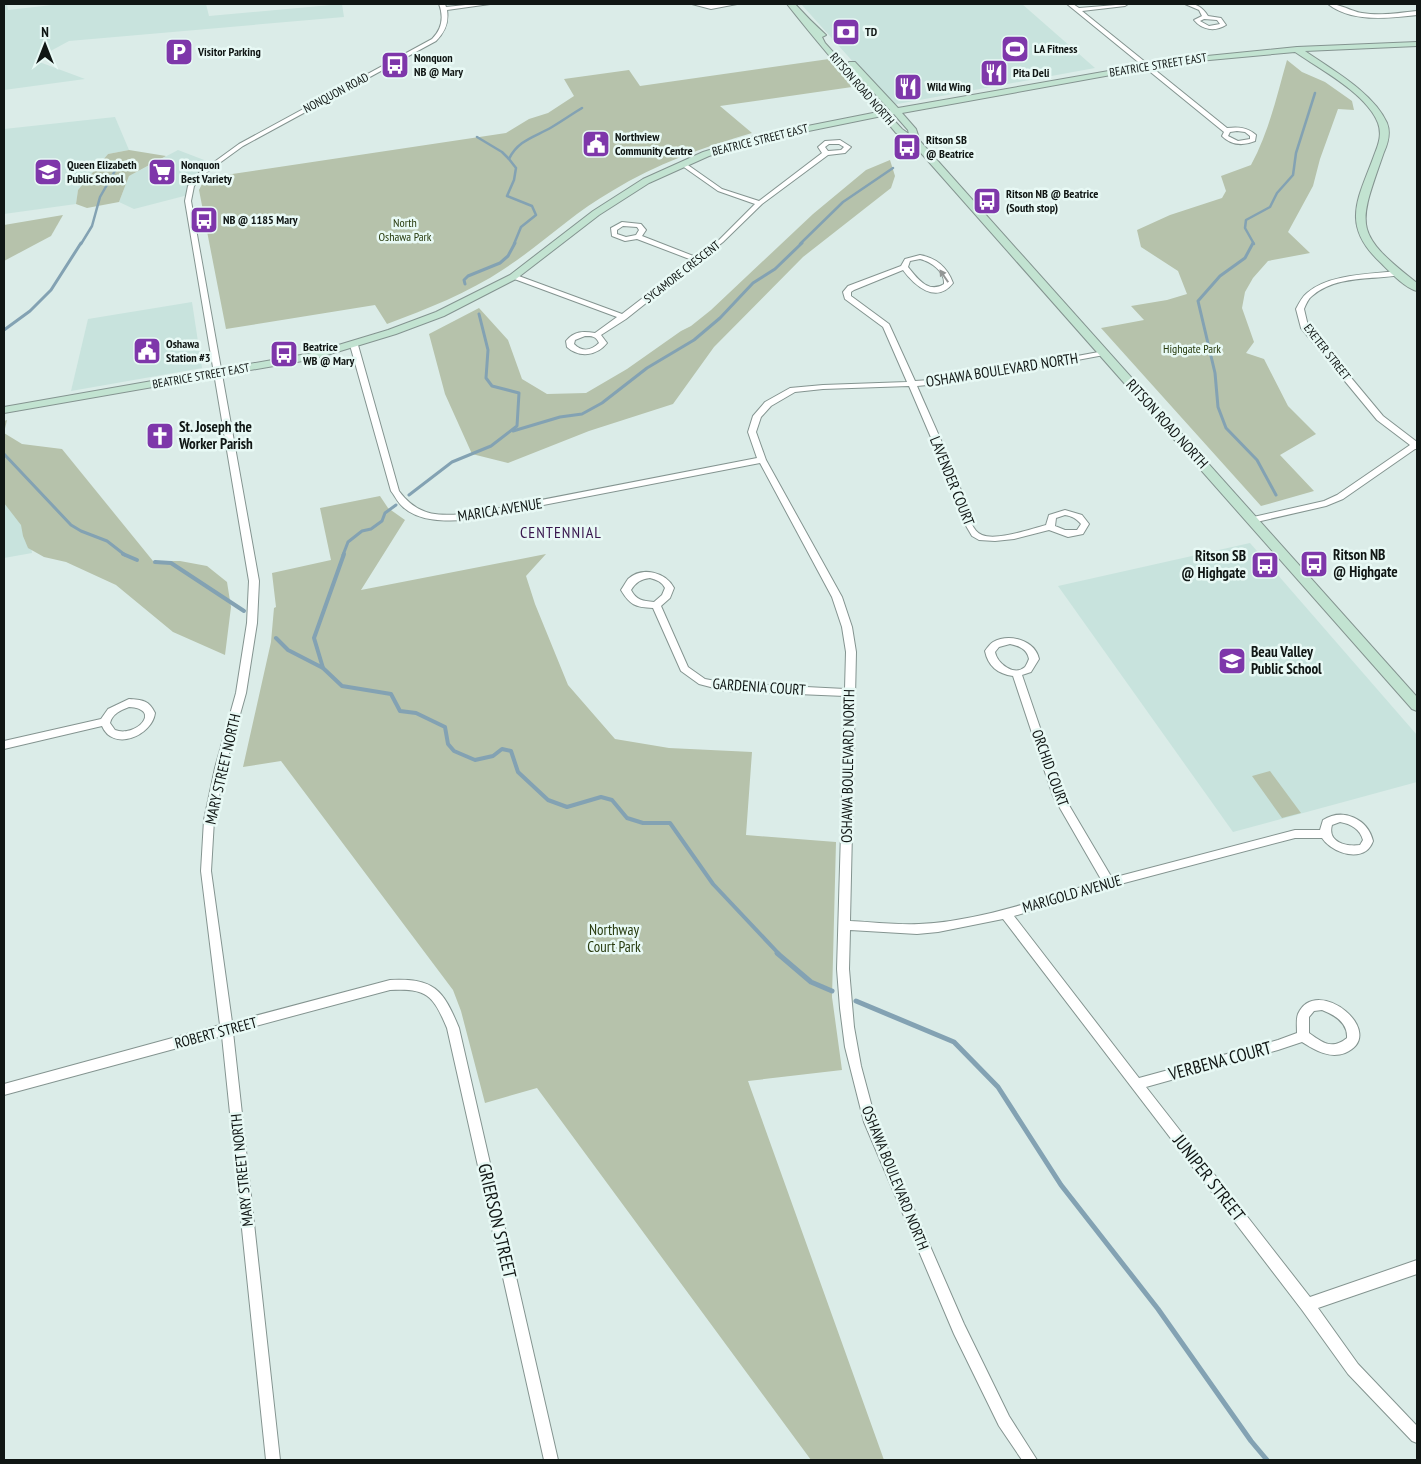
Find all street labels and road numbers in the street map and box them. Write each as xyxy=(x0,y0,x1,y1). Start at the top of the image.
street label: RITSON ROAD NORTH xyxy=(827,49,898,128)
street label: BEATRICE STREET EAST xyxy=(1108,49,1208,80)
street label: NONQUON ROAD xyxy=(301,69,371,116)
street label: BEATRICE STREET EAST xyxy=(710,120,810,159)
street label: SYCAMORE CRESCENT xyxy=(641,237,723,306)
street label: EXETER STREET xyxy=(1301,321,1354,383)
street label: OSHAWA BOULEVARD NORTH xyxy=(924,348,1079,391)
street label: BEATRICE STREET EAST xyxy=(151,359,251,391)
street label: RITSON ROAD NORTH xyxy=(1122,375,1212,472)
street label: LAVENDER COURT xyxy=(926,433,979,529)
street label: MARICA AVENUE xyxy=(456,493,544,526)
street label: GARDENIA COURT xyxy=(712,674,806,699)
street label: OSHAWA BOULEVARD NORTH xyxy=(837,689,858,843)
street label: MARY STREET NORTH xyxy=(201,712,244,826)
street label: ORCHID COURT xyxy=(1028,727,1073,809)
street label: MARIGOLD AVENUE xyxy=(1020,870,1124,917)
street label: ROBERT STREET xyxy=(173,1012,259,1053)
street label: VERBENA COURT xyxy=(1165,1036,1274,1086)
street label: OSHAWA BOULEVARD NORTH xyxy=(858,1103,933,1253)
street label: MARY STREET NORTH xyxy=(226,1113,257,1227)
street label: JUNIPER STREET xyxy=(1168,1129,1250,1226)
street label: GRIERSON STREET xyxy=(473,1161,522,1280)

